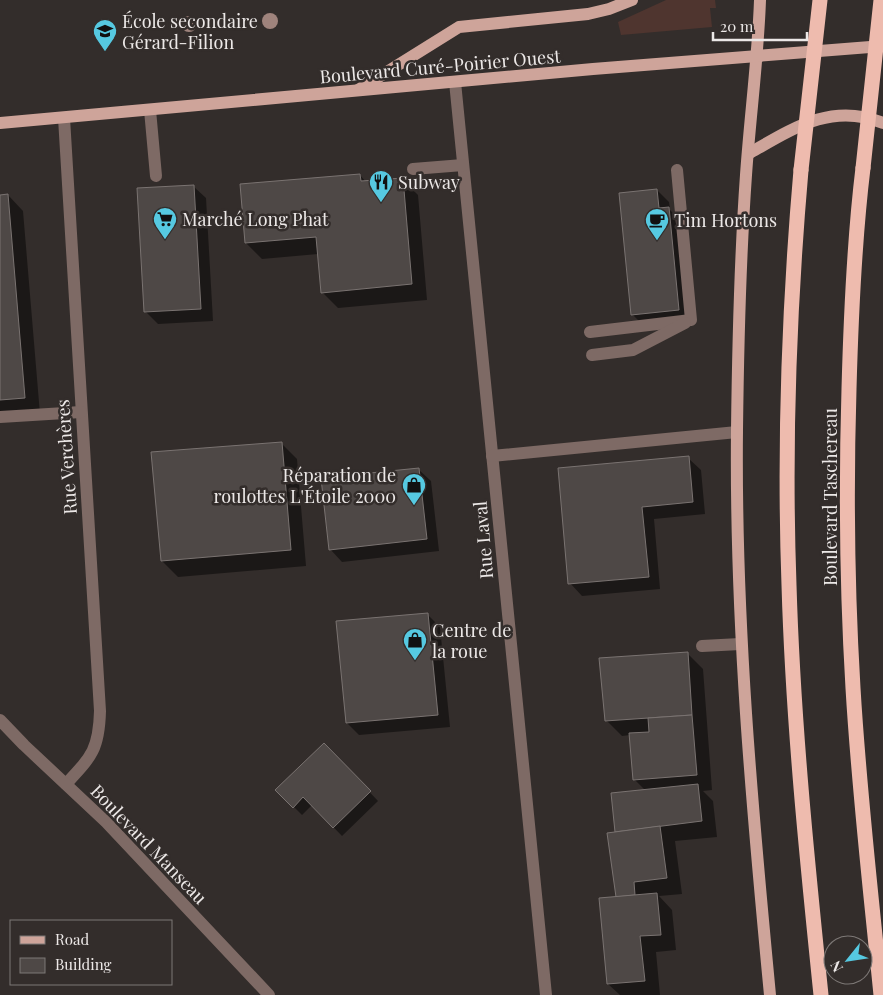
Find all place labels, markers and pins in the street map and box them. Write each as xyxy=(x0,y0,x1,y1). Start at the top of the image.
place label: École secondaire Gérard-Filion xyxy=(122,9,258,54)
school or university icon: École secondaire Gérard-Filion xyxy=(92,18,118,52)
restaurant icon: Subway xyxy=(368,169,394,203)
place label: Subway xyxy=(398,170,460,194)
supermarket icon: Marché Long Phat xyxy=(152,206,178,240)
place label: Marché Long Phat xyxy=(182,207,329,231)
cafe icon: Tim Hortons xyxy=(644,207,670,241)
place label: Tim Hortons xyxy=(674,208,777,232)
place label: Réparation de roulottes L'Étoile 2000 xyxy=(213,463,396,508)
shop icon: Réparation de roulottes L'Étoile 2000 xyxy=(401,472,427,506)
place label: Centre de la roue xyxy=(432,618,511,663)
shop icon: Centre de la roue xyxy=(402,627,428,661)

